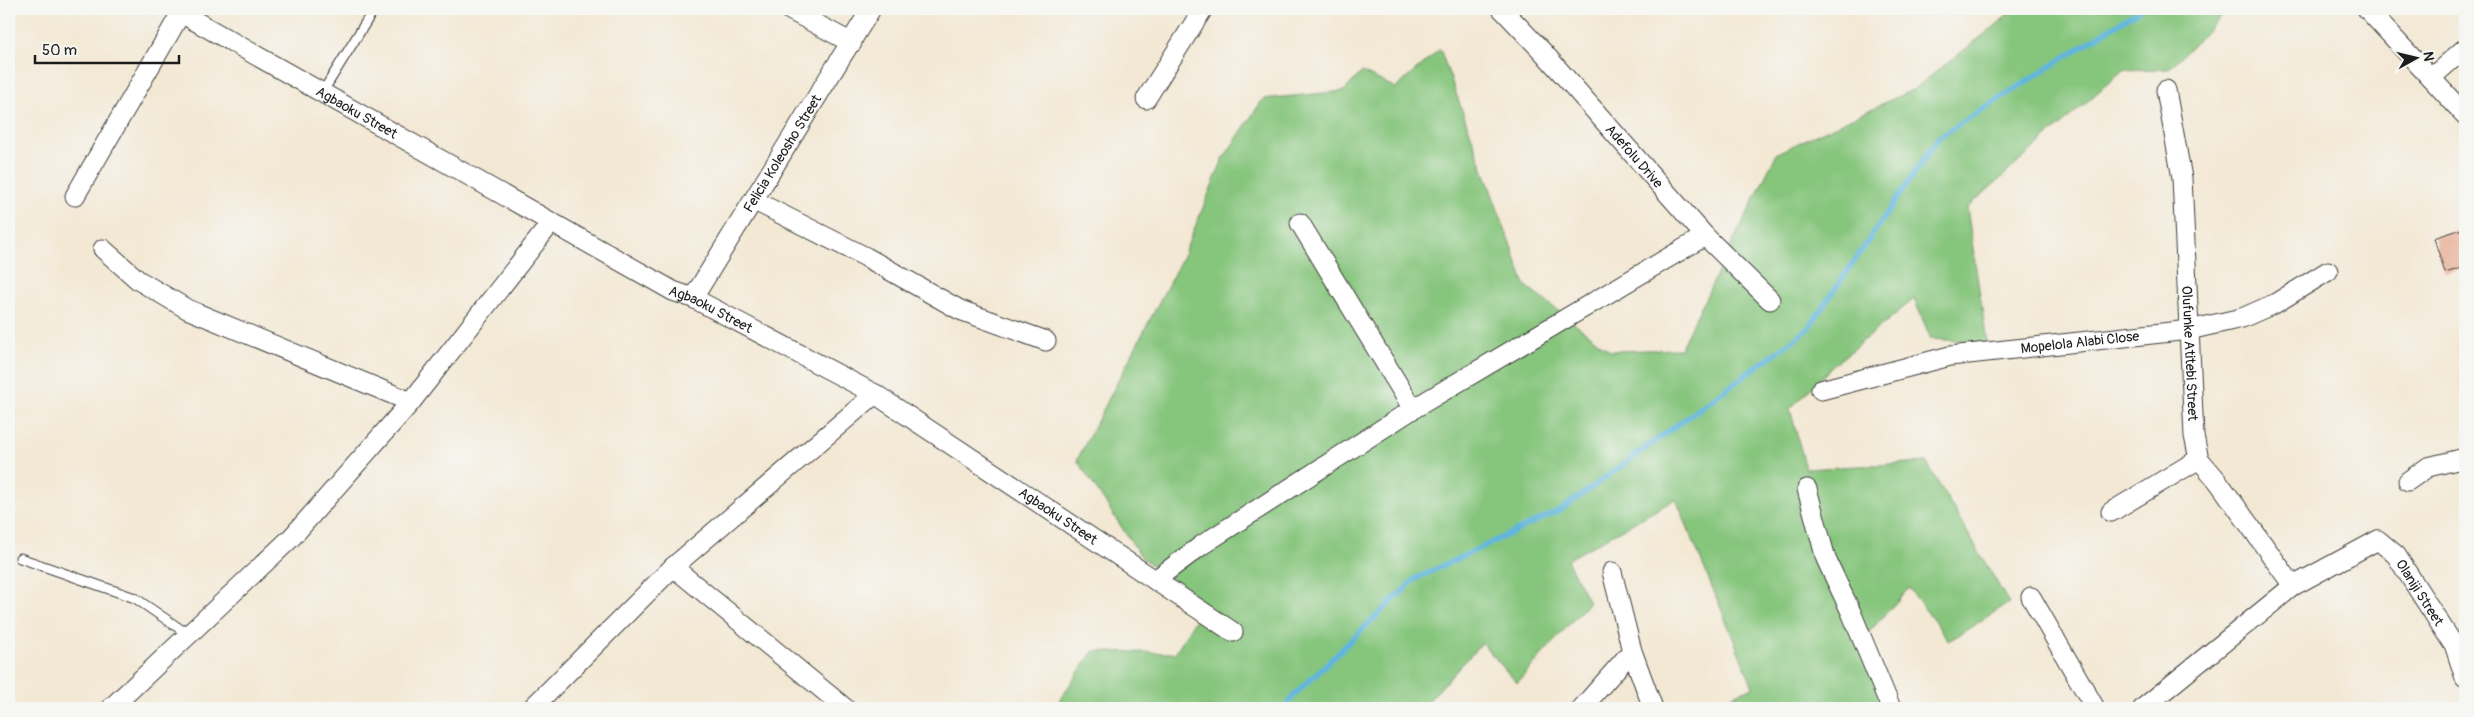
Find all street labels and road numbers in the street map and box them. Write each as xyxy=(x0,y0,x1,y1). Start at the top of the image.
street label: Agbaoku Street xyxy=(313,83,401,143)
street label: Felicia Koleosho Street xyxy=(740,91,825,216)
street label: Adefolu Drive xyxy=(1602,121,1667,192)
street label: Agbaoku Street xyxy=(667,282,756,337)
street label: Olufunke Atitebi Street xyxy=(2178,285,2201,422)
street label: Mopelola Alabi Close xyxy=(2020,327,2140,357)
street label: Agbaoku Street xyxy=(1015,484,1101,549)
street label: Olaniji Street xyxy=(2392,556,2447,630)

